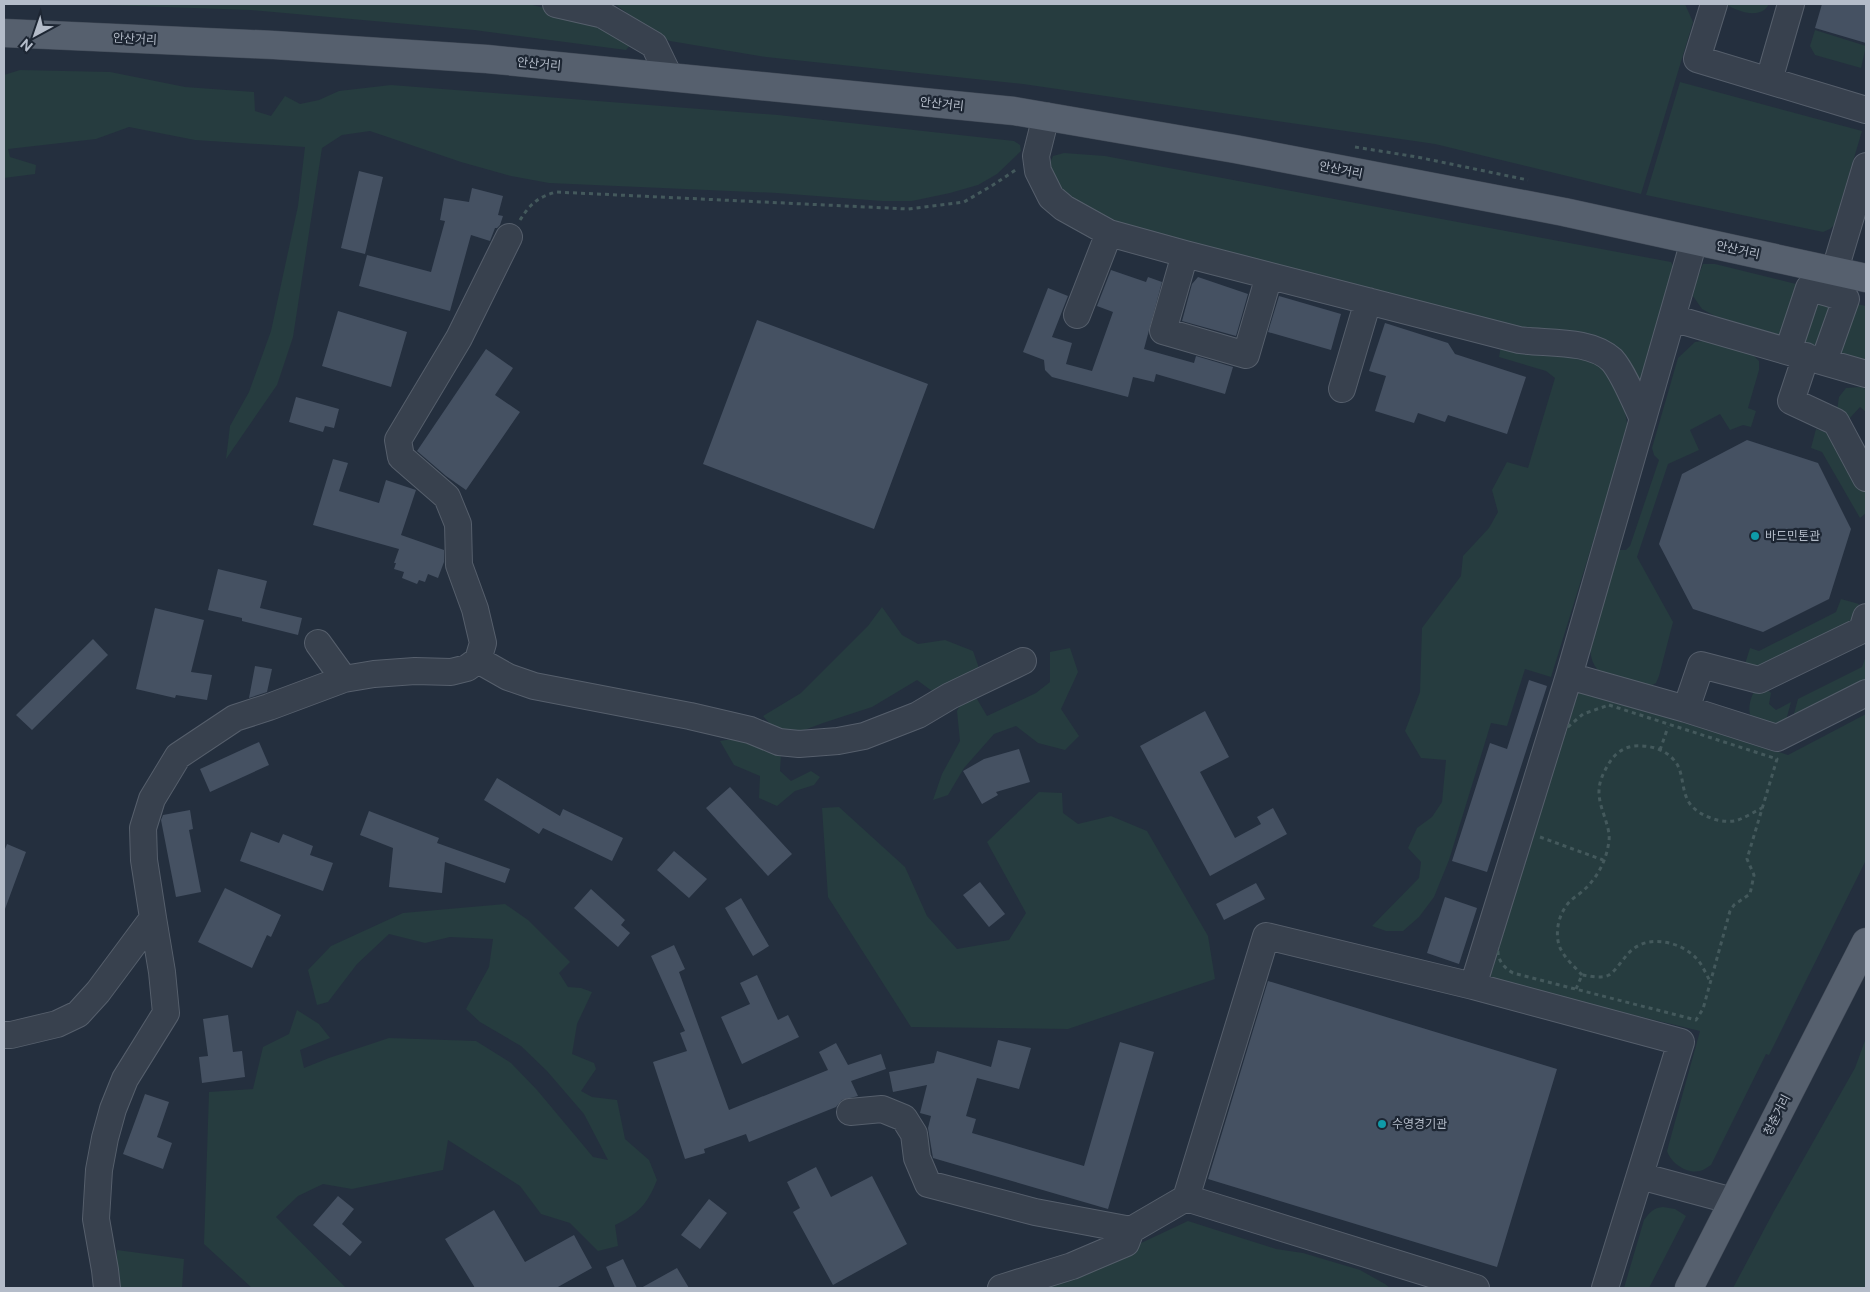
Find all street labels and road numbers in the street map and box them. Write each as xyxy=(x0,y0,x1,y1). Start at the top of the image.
street label: 안산거리 xyxy=(113,31,157,47)
street label: 안산거리 xyxy=(516,55,562,73)
street label: 안산거리 xyxy=(919,95,965,113)
street label: 안산거리 xyxy=(1318,159,1364,181)
street label: 안산거리 xyxy=(1715,239,1761,261)
street label: 청춘거리 xyxy=(1761,1092,1793,1138)

